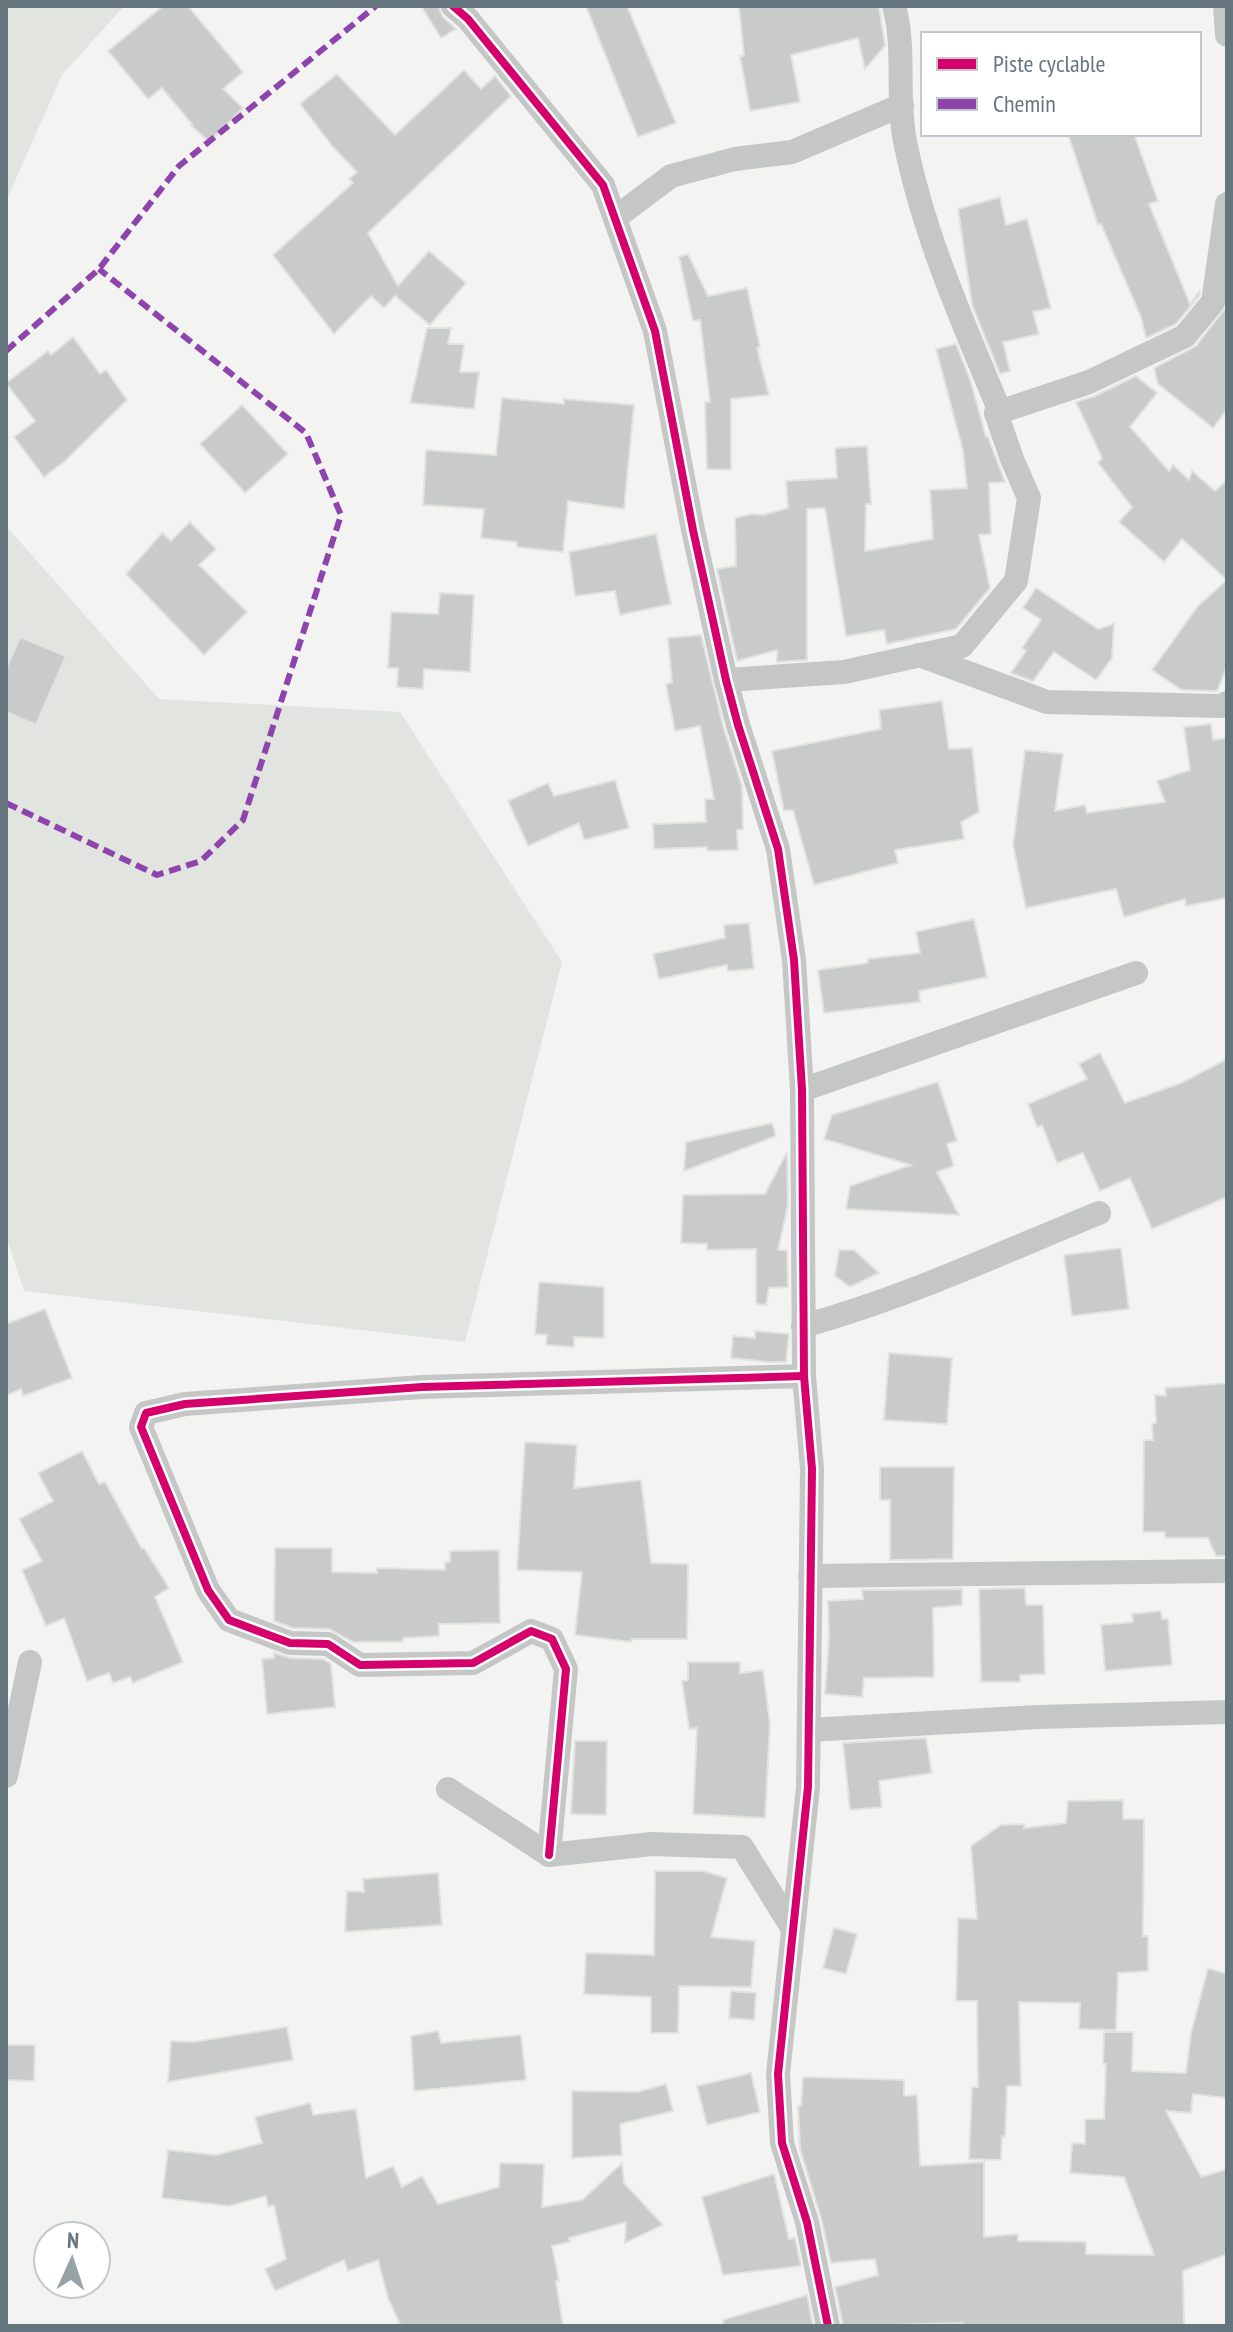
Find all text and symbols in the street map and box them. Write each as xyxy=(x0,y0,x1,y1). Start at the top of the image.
legend xyxy=(921,32,1201,136)
text: Piste cyclable xyxy=(993,48,1106,79)
text: Chemin xyxy=(993,88,1056,119)
north arrow xyxy=(32,2220,112,2300)
text: N xyxy=(66,2226,80,2254)

